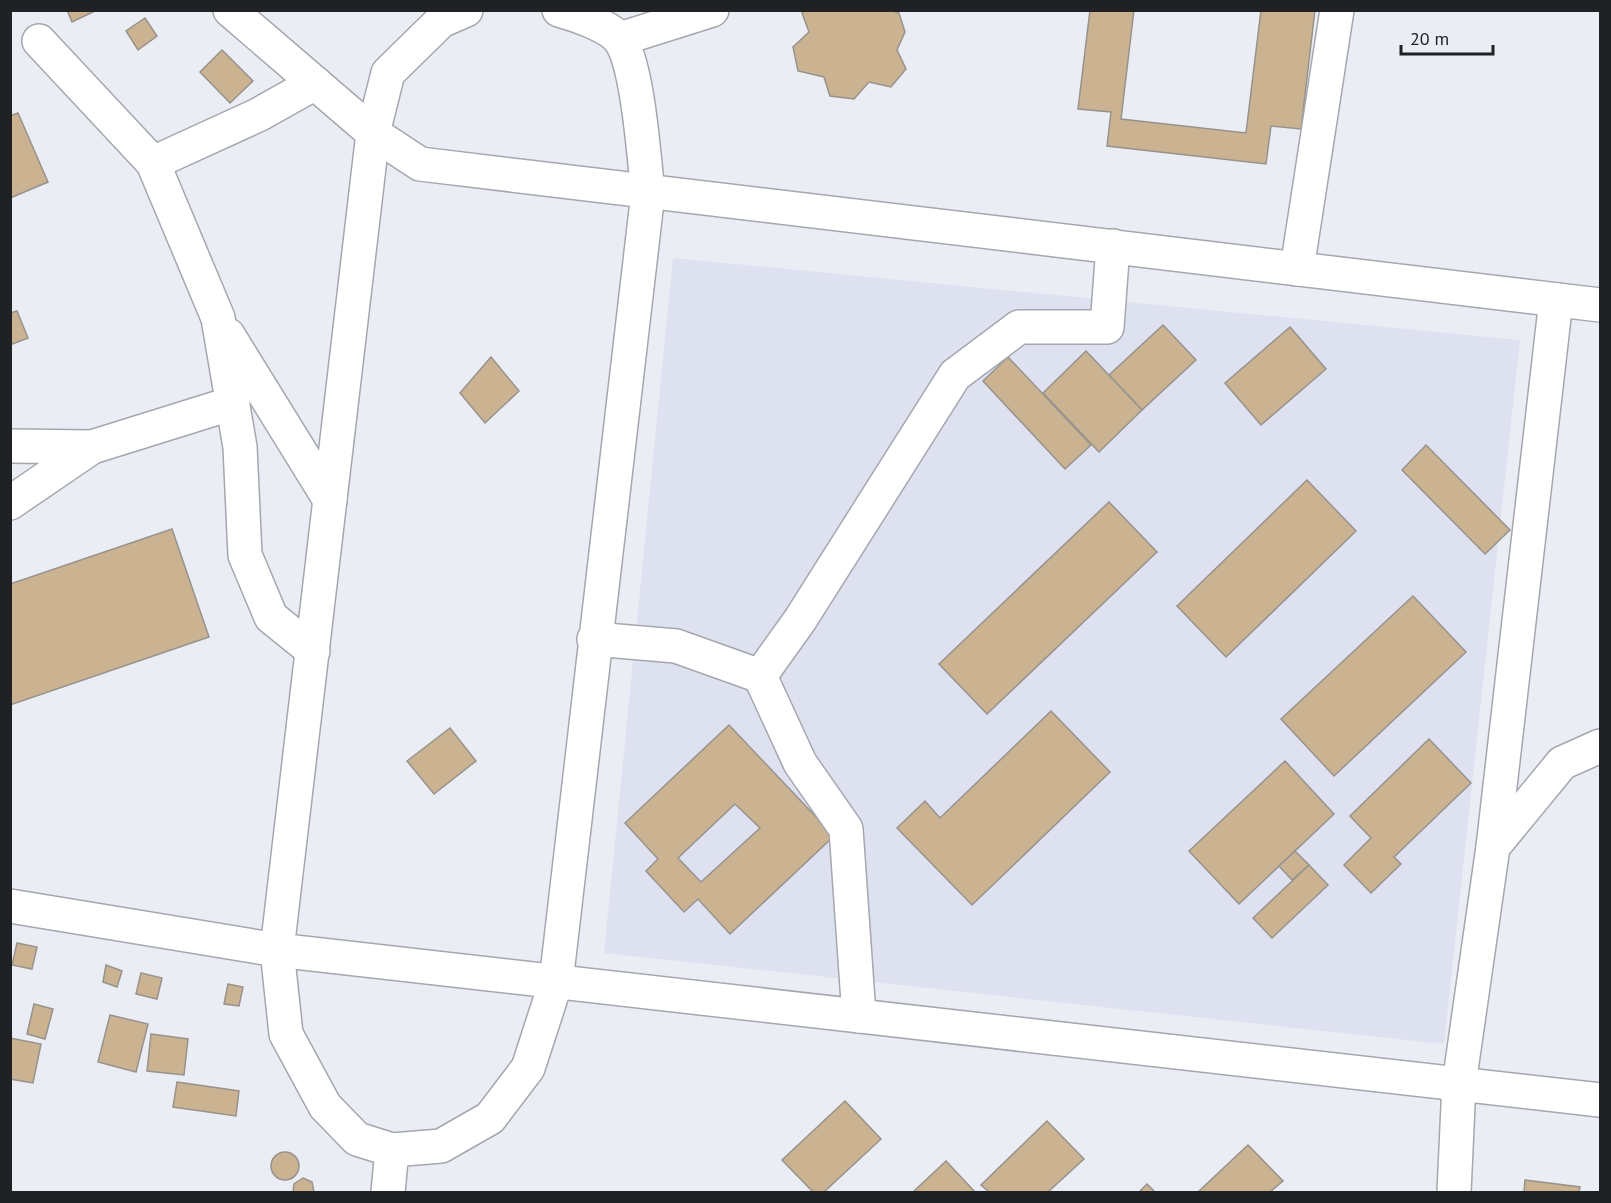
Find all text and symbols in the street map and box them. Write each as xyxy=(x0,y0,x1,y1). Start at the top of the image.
scale bar xyxy=(1401,18,1492,56)
text: 20 m xyxy=(1410,27,1449,50)

